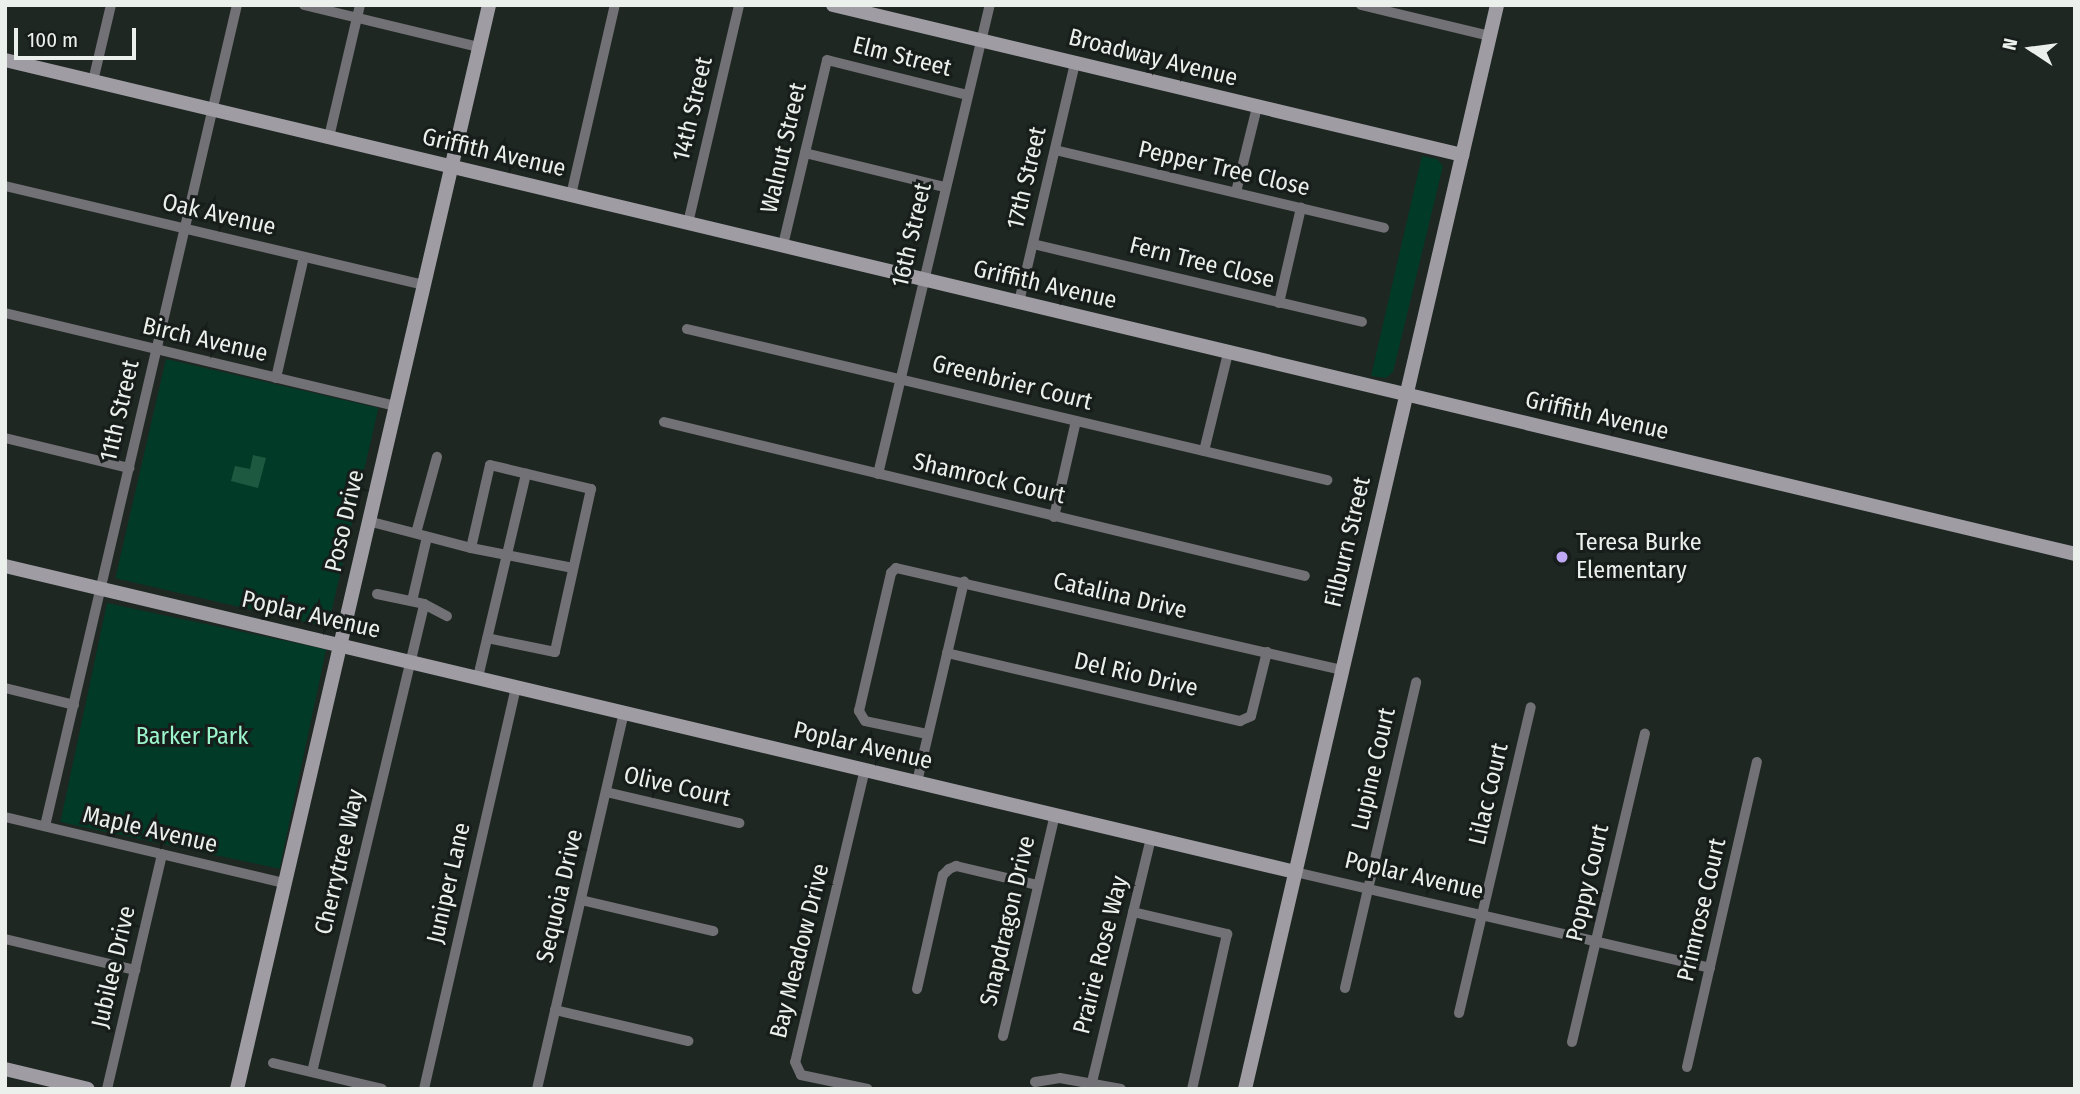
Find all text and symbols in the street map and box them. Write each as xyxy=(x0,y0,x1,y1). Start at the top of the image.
scale bar xyxy=(18,14,140,58)
north arrow xyxy=(1996,14,2066,84)
street label: Broadway Avenue xyxy=(1066,23,1240,93)
text: 100 m xyxy=(27,27,78,53)
street label: Elm Street xyxy=(850,31,954,83)
text: N xyxy=(1998,36,2023,52)
street label: 14th Street xyxy=(667,54,719,164)
street label: Walnut Street xyxy=(755,80,813,216)
street label: Griffith Avenue xyxy=(419,123,569,183)
street label: 17th Street xyxy=(1001,124,1053,232)
street label: Pepper Tree Close xyxy=(1135,135,1313,203)
street label: 16th Street xyxy=(886,180,938,290)
street label: Oak Avenue xyxy=(159,188,279,242)
street label: Fern Tree Close xyxy=(1126,231,1278,295)
street label: Griffith Avenue xyxy=(970,255,1120,315)
street label: Birch Avenue xyxy=(140,312,270,368)
street label: Greenbrier Court xyxy=(929,349,1095,417)
street label: 11th Street xyxy=(94,357,146,465)
street label: Griffith Avenue xyxy=(1522,386,1672,446)
street label: Shamrock Court xyxy=(910,448,1068,510)
street label: Poso Drive xyxy=(319,467,371,575)
street label: Filburn Street xyxy=(1319,474,1377,610)
place label: Teresa Burke Elementary xyxy=(1576,529,1702,585)
marker: Teresa Burke Elementary xyxy=(1554,549,1570,565)
street label: Catalina Drive xyxy=(1050,567,1190,625)
street label: Poplar Avenue xyxy=(239,585,383,645)
street label: Del Rio Drive xyxy=(1071,647,1201,703)
street label: Lupine Court xyxy=(1346,705,1402,833)
street label: Poplar Avenue xyxy=(791,716,935,776)
park label: Barker Park xyxy=(136,723,248,751)
street label: Lilac Court xyxy=(1463,740,1515,848)
street label: Olive Court xyxy=(621,761,733,813)
street label: Cherrytree Way xyxy=(309,787,371,937)
street label: Maple Avenue xyxy=(80,801,220,859)
street label: Juniper Lane xyxy=(421,820,477,946)
street label: Poppy Court xyxy=(1561,822,1615,944)
street label: Sequoia Drive xyxy=(531,826,589,966)
street label: Snapdragon Drive xyxy=(974,833,1042,1009)
street label: Primrose Court xyxy=(1672,836,1732,984)
street label: Poplar Avenue xyxy=(1342,846,1486,906)
street label: Bay Meadow Drive xyxy=(764,861,836,1041)
street label: Prairie Rose Way xyxy=(1067,873,1135,1037)
street label: Jubilee Drive xyxy=(86,903,142,1031)

